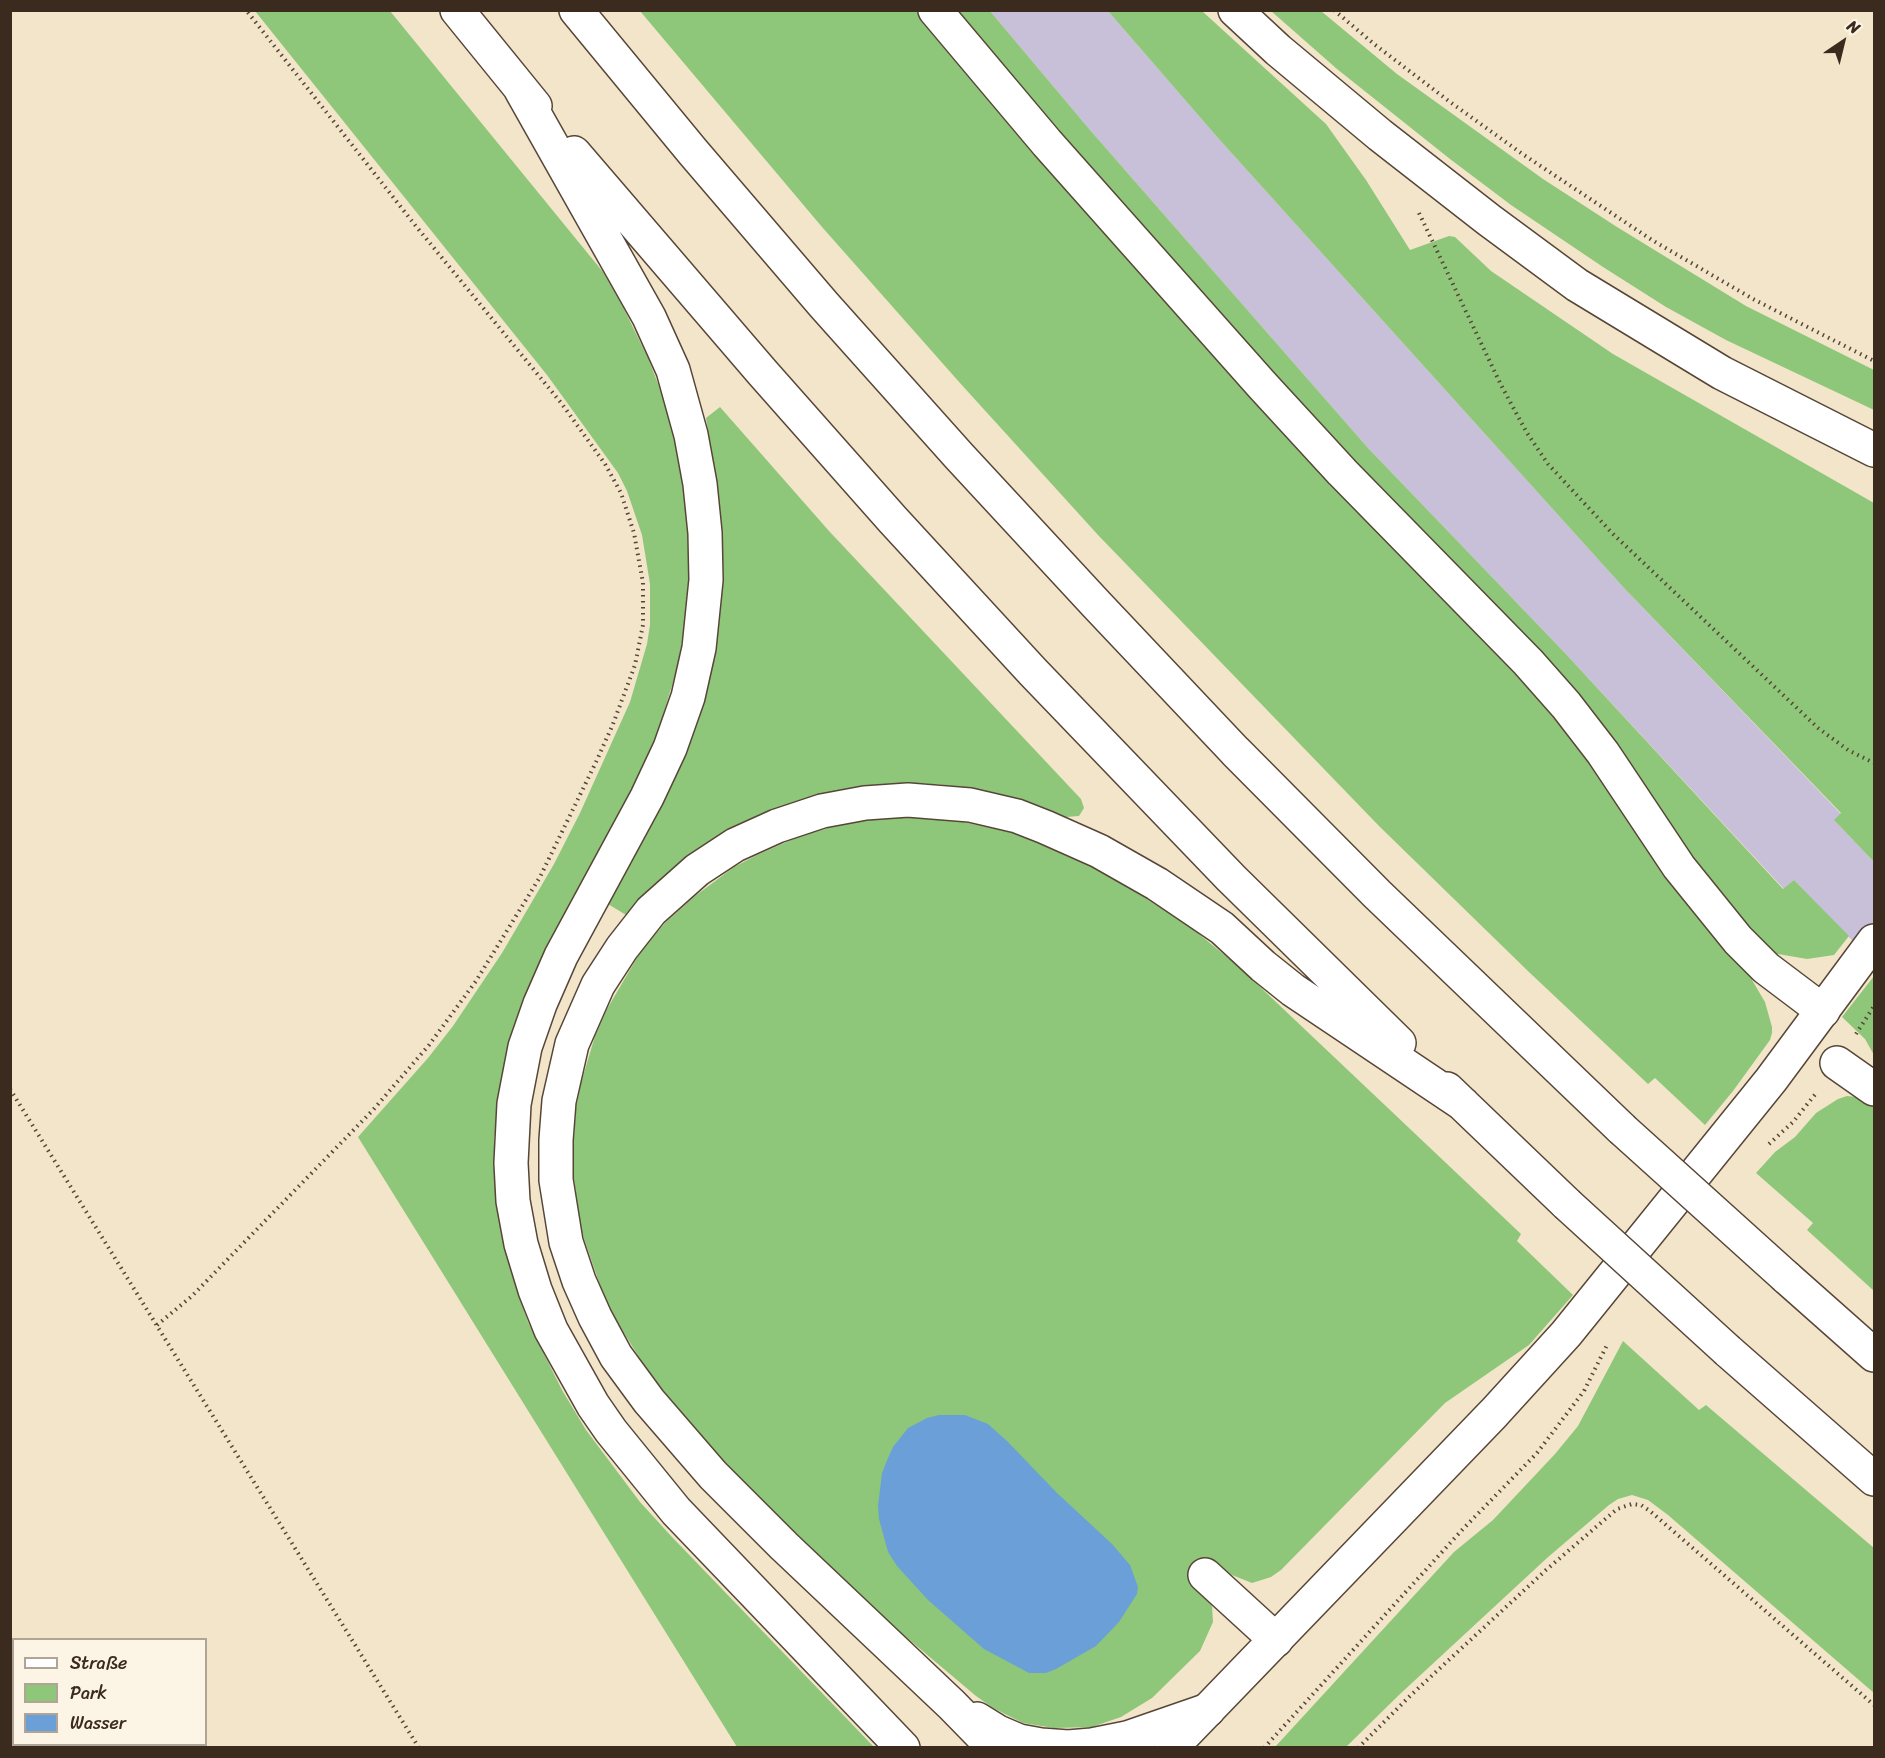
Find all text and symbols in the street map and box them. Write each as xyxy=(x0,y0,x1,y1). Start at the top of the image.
north arrow xyxy=(1813,12,1873,72)
text: N xyxy=(1841,12,1866,42)
legend xyxy=(12,1638,207,1746)
text: Straße xyxy=(70,1647,127,1679)
text: Park xyxy=(70,1677,107,1709)
text: Wasser xyxy=(70,1707,126,1739)

